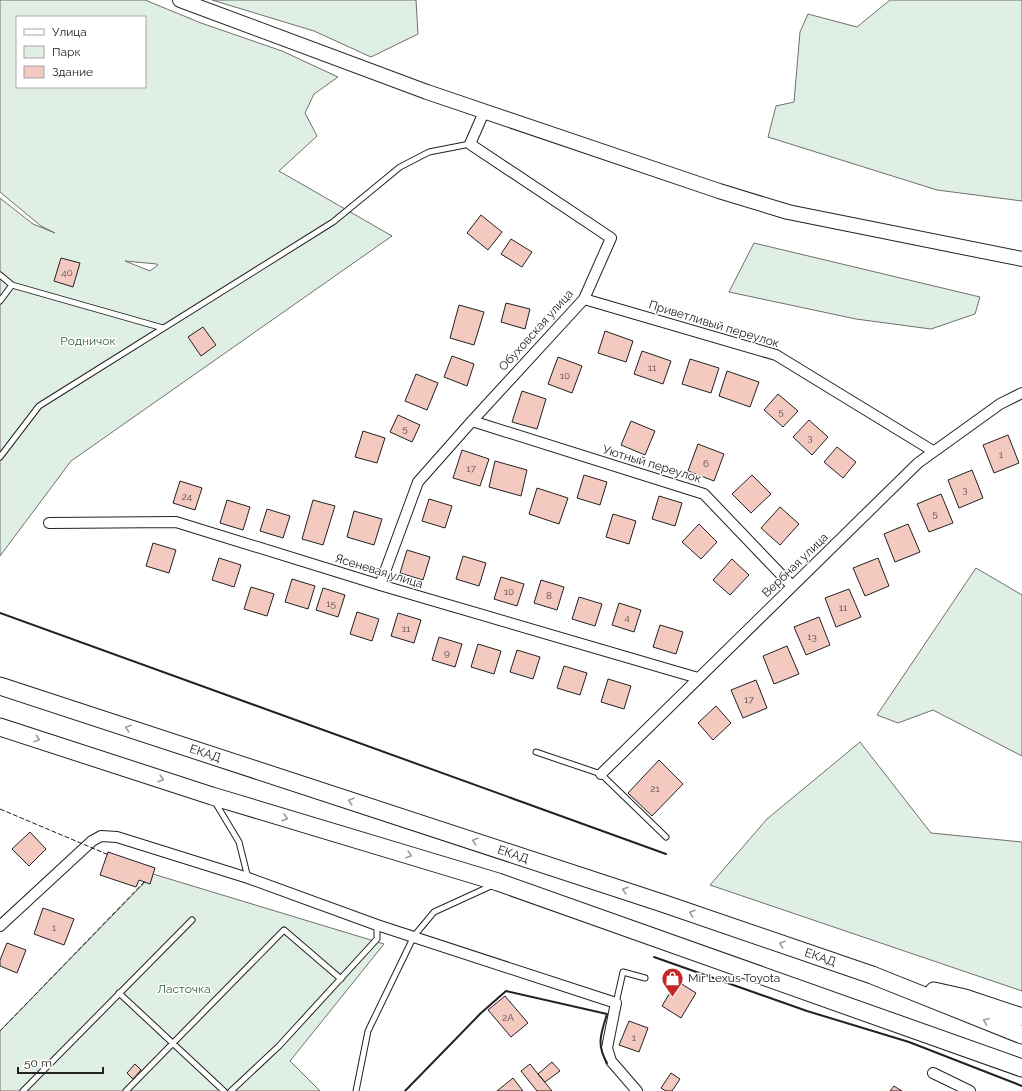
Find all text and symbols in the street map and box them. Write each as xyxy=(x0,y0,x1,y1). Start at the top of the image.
legend xyxy=(16,16,146,88)
text: Улица xyxy=(52,25,87,39)
text: Парк xyxy=(52,45,81,59)
text: Здание xyxy=(52,65,93,79)
house number: 40 xyxy=(61,267,73,278)
street label: Обуховская улица xyxy=(496,287,576,373)
street label: Приветливый переулок xyxy=(647,297,781,351)
park label: Родничок xyxy=(60,334,116,348)
house number: 11 xyxy=(648,362,657,373)
house number: 10 xyxy=(560,370,570,381)
house number: 5 xyxy=(778,406,784,417)
house number: 5 xyxy=(402,423,408,434)
house number: 3 xyxy=(807,432,813,443)
street label: Уютный переулок xyxy=(601,442,703,486)
house number: 1 xyxy=(999,449,1004,460)
house number: 6 xyxy=(703,458,709,469)
house number: 17 xyxy=(466,463,476,474)
house number: 3 xyxy=(962,484,968,495)
house number: 24 xyxy=(182,491,193,502)
house number: 5 xyxy=(932,508,938,519)
street label: Вербная улица xyxy=(759,530,831,600)
street label: Ясеневая улица xyxy=(333,551,425,591)
house number: 10 xyxy=(504,586,514,597)
house number: 8 xyxy=(546,590,552,601)
house number: 15 xyxy=(326,598,336,609)
house number: 11 xyxy=(839,602,848,613)
house number: 4 xyxy=(624,612,630,623)
house number: 11 xyxy=(402,623,411,634)
house number: 13 xyxy=(807,631,817,642)
house number: 9 xyxy=(444,647,450,658)
house number: 17 xyxy=(744,694,754,705)
one-way arrow xyxy=(124,724,131,733)
one-way arrow xyxy=(33,734,40,743)
street label: ЕКАД xyxy=(188,742,223,765)
one-way arrow xyxy=(157,775,164,783)
house number: 21 xyxy=(650,783,660,794)
one-way arrow xyxy=(348,797,355,806)
one-way arrow xyxy=(281,813,288,822)
one-way arrow xyxy=(471,837,478,846)
street label: ЕКАД xyxy=(496,843,531,866)
one-way arrow xyxy=(406,850,413,859)
one-way arrow xyxy=(622,887,629,895)
one-way arrow xyxy=(689,909,696,918)
house number: 1 xyxy=(52,922,57,933)
one-way arrow xyxy=(778,940,785,949)
street label: ЕКАД xyxy=(803,945,838,969)
shop icon: Mir Lexus Toyota xyxy=(660,965,686,998)
place label: Mir Lexus Toyota xyxy=(688,971,780,985)
park label: Ласточка xyxy=(157,982,211,996)
house number: 2А xyxy=(502,1012,514,1023)
one-way arrow xyxy=(982,1017,989,1025)
house number: 1 xyxy=(632,1032,637,1043)
scale bar xyxy=(18,1049,103,1075)
text: 50 m xyxy=(24,1056,52,1070)

